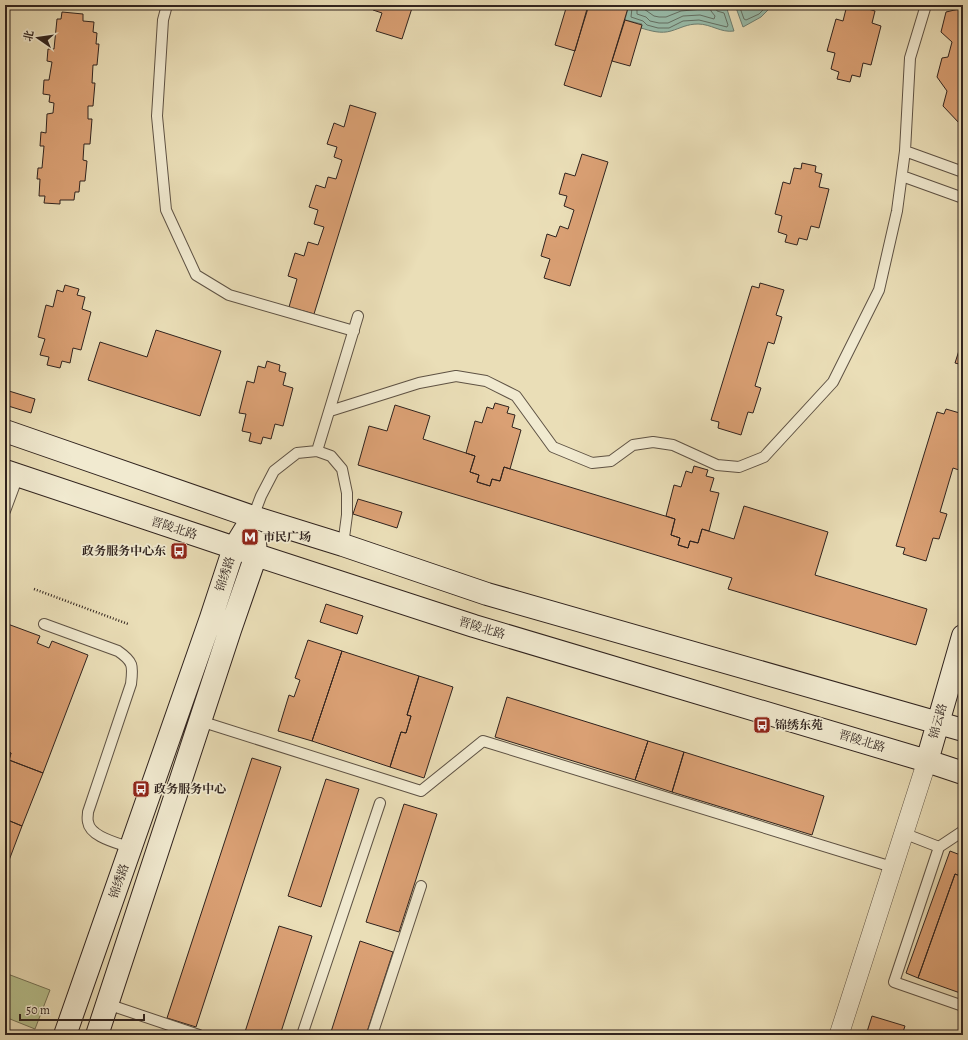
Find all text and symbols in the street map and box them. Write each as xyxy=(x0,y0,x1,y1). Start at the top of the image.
north arrow xyxy=(18,18,58,58)
text: 北 xyxy=(20,29,37,43)
street label: 晋陵北路 xyxy=(149,513,199,543)
metro station icon: 市民广场 xyxy=(240,527,260,547)
place label: 市民广场 xyxy=(263,529,311,545)
bus stop icon: 政务服务中心东 xyxy=(169,541,189,561)
place label: 政务服务中心东 xyxy=(82,543,166,559)
street label: 锦绣路 xyxy=(212,554,238,594)
street label: 晋陵北路 xyxy=(457,613,507,643)
street label: 锦云路 xyxy=(925,701,951,741)
bus stop icon: 锦绣东苑 xyxy=(752,715,772,735)
place label: 锦绣东苑 xyxy=(775,717,823,733)
street label: 晋陵北路 xyxy=(837,726,887,756)
bus stop icon: 政务服务中心 xyxy=(131,779,151,799)
place label: 政务服务中心 xyxy=(154,781,226,797)
street label: 锦绣路 xyxy=(106,861,132,901)
scale bar xyxy=(20,996,144,1022)
text: 50 m xyxy=(26,1002,50,1018)

